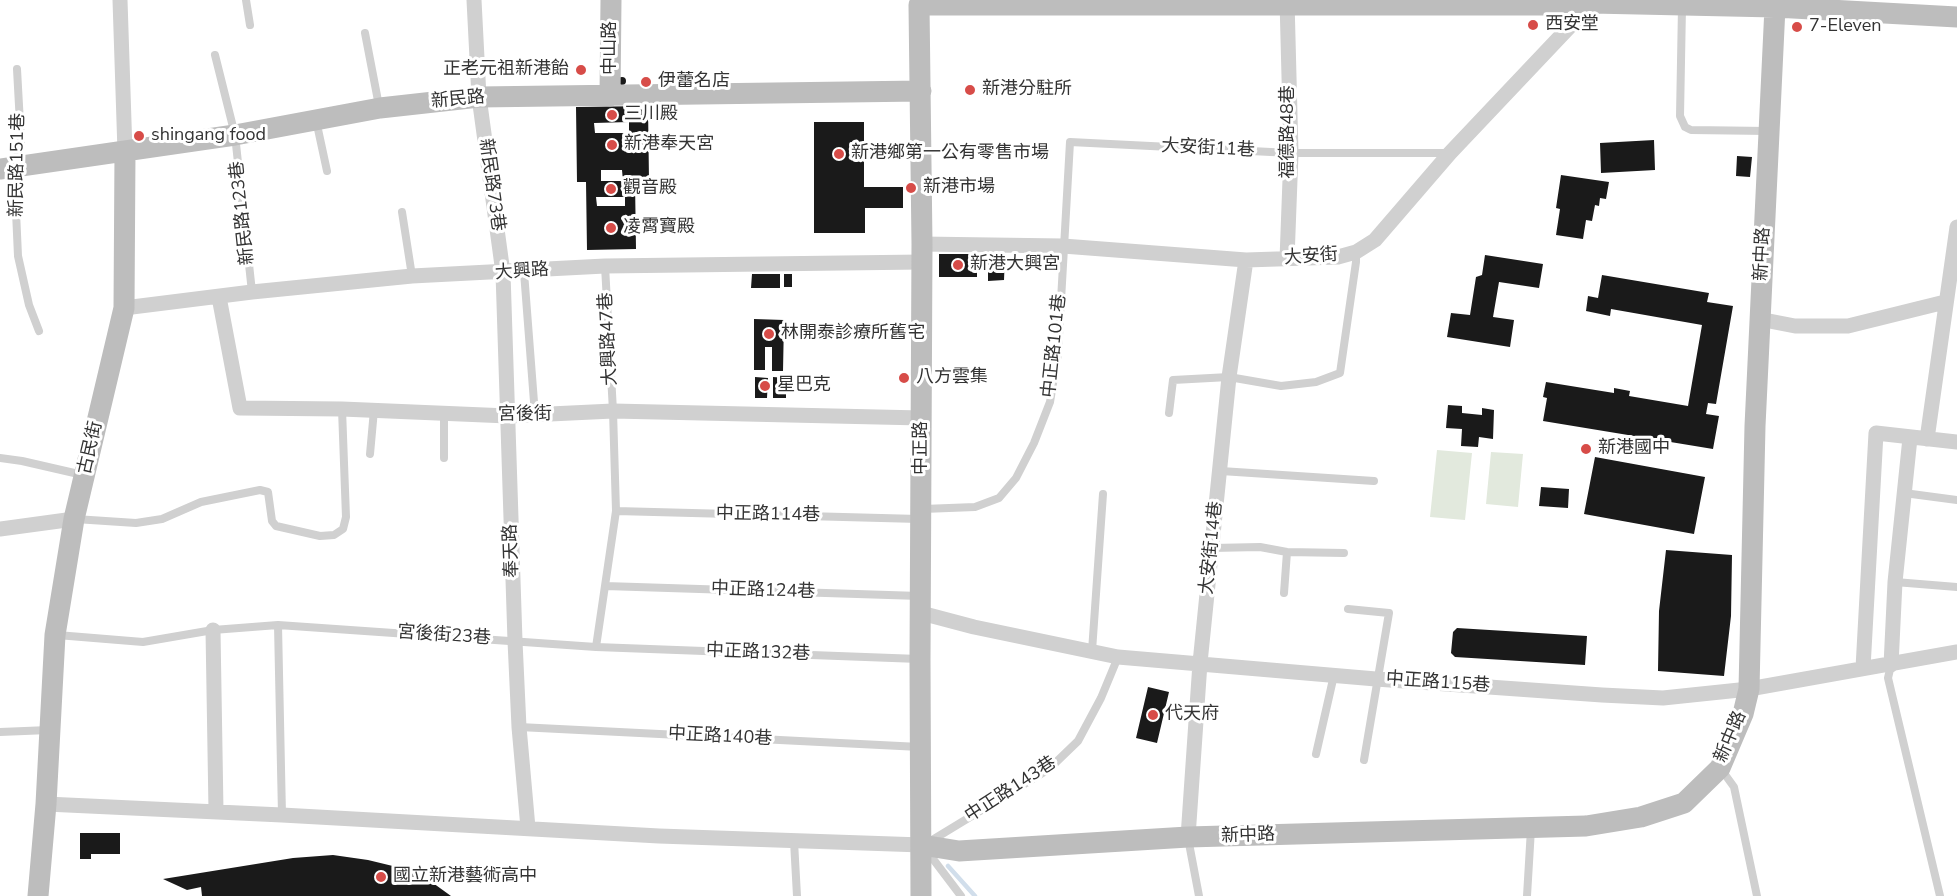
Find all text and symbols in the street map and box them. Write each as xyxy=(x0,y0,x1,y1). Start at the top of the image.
place label: 西安堂 xyxy=(1545,14,1599,36)
place label: 7-Eleven xyxy=(1809,16,1882,38)
marker: 西安堂 xyxy=(1526,18,1540,32)
marker: 7-Eleven xyxy=(1790,20,1804,34)
street label: 中山路 xyxy=(600,21,622,75)
place label: 正老元祖新港飴 xyxy=(443,59,569,81)
marker: 正老元祖新港飴 xyxy=(574,63,588,77)
place label: 伊蕾名店 xyxy=(658,71,730,93)
marker: 伊蕾名店 xyxy=(639,75,653,89)
place label: 新港分駐所 xyxy=(982,79,1072,101)
marker: 新港分駐所 xyxy=(963,83,977,97)
street label: 福德路48巷 xyxy=(1278,85,1300,179)
street label: 新民路 xyxy=(430,87,486,113)
place label: 三川殿 xyxy=(624,104,678,126)
marker: 三川殿 xyxy=(605,108,619,122)
street label: 新民路151巷 xyxy=(6,113,30,217)
place label: shingang food xyxy=(151,125,266,147)
marker: shingang food xyxy=(132,129,146,143)
place label: 新港奉天宮 xyxy=(624,134,714,156)
street label: 大安街11巷 xyxy=(1161,136,1255,162)
street label: 新民路73巷 xyxy=(474,137,508,233)
marker: 新港奉天宮 xyxy=(605,138,619,152)
place label: 新港鄉第一公有零售市場 xyxy=(851,143,1049,165)
marker: 新港鄉第一公有零售市場 xyxy=(832,147,846,161)
street label: 新民路123巷 xyxy=(227,160,259,266)
place label: 新港市場 xyxy=(923,177,995,199)
place label: 觀音殿 xyxy=(623,178,677,200)
marker: 新港市場 xyxy=(904,181,918,195)
marker: 觀音殿 xyxy=(604,182,618,196)
place label: 凌霄寶殿 xyxy=(623,217,695,239)
marker: 凌霄寶殿 xyxy=(604,221,618,235)
street label: 新中路 xyxy=(1751,226,1775,282)
street label: 大安街 xyxy=(1283,244,1339,270)
place label: 新港大興宮 xyxy=(970,254,1060,276)
marker: 新港大興宮 xyxy=(951,258,965,272)
street label: 大興路 xyxy=(494,259,550,285)
street label: 大興路47巷 xyxy=(596,292,622,386)
street label: 中正路101巷 xyxy=(1039,293,1071,399)
place label: 林開泰診療所舊宅 xyxy=(781,323,925,345)
marker: 林開泰診療所舊宅 xyxy=(762,327,776,341)
place label: 八方雲集 xyxy=(916,367,988,389)
marker: 八方雲集 xyxy=(897,371,911,385)
place label: 星巴克 xyxy=(777,375,831,397)
marker: 星巴克 xyxy=(758,379,772,393)
street label: 宮後街 xyxy=(498,404,552,426)
street label: 古民街 xyxy=(74,419,108,477)
street label: 中正路 xyxy=(911,421,933,475)
place label: 新港國中 xyxy=(1598,438,1670,460)
marker: 新港國中 xyxy=(1579,442,1593,456)
street label: 大安街14巷 xyxy=(1196,500,1228,596)
street label: 中正路114巷 xyxy=(716,503,820,527)
street label: 奉天路 xyxy=(500,524,524,578)
street label: 中正路124巷 xyxy=(710,578,816,604)
street label: 宮後街23巷 xyxy=(397,622,491,650)
street label: 中正路132巷 xyxy=(705,640,811,666)
street label: 中正路115巷 xyxy=(1385,669,1491,697)
place label: 代天府 xyxy=(1165,704,1219,726)
marker: 代天府 xyxy=(1146,708,1160,722)
street label: 新中路 xyxy=(1711,708,1751,766)
street label: 中正路140巷 xyxy=(667,723,773,751)
street label: 中正路143巷 xyxy=(961,753,1061,827)
street label: 新中路 xyxy=(1221,824,1275,848)
place label: 國立新港藝術高中 xyxy=(393,866,537,888)
marker: 國立新港藝術高中 xyxy=(374,870,388,884)

